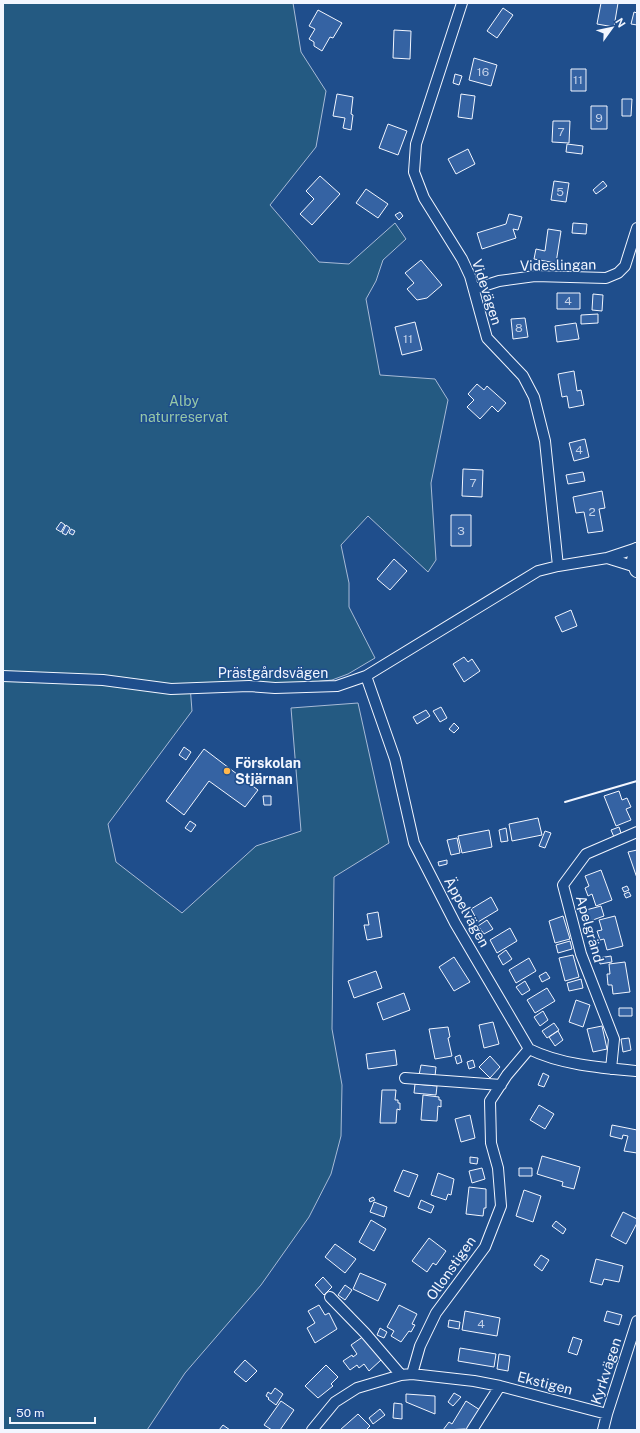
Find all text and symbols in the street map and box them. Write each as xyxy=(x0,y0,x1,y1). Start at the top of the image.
north arrow xyxy=(592,8,632,48)
text: N xyxy=(613,16,628,29)
house number: 16 xyxy=(477,65,489,79)
house number: 11 xyxy=(573,73,583,87)
house number: 9 xyxy=(595,111,603,125)
house number: 7 xyxy=(557,125,565,139)
house number: 5 xyxy=(556,185,564,199)
street label: Videslingan xyxy=(520,256,596,274)
street label: Videvägen xyxy=(469,257,505,327)
house number: 4 xyxy=(564,294,572,308)
house number: 8 xyxy=(515,321,523,335)
house number: 11 xyxy=(403,332,413,346)
park label: Alby naturreservat xyxy=(140,393,228,425)
house number: 4 xyxy=(575,443,583,457)
house number: 7 xyxy=(469,476,477,490)
house number: 2 xyxy=(588,505,596,519)
house number: 3 xyxy=(457,524,465,538)
street label: Prästgårdsvägen xyxy=(218,665,328,681)
place label: Förskolan Stjärnan xyxy=(235,755,301,787)
marker: Förskolan Stjärnan xyxy=(222,766,232,776)
street label: Äppelvägen xyxy=(441,873,495,950)
street label: Apelgränd xyxy=(573,894,607,964)
street label: Ollonstigen xyxy=(423,1233,479,1303)
house number: 4 xyxy=(477,1317,485,1331)
street label: Kyrkvägen xyxy=(588,1336,624,1406)
street label: Ekstigen xyxy=(516,1368,574,1398)
scale bar xyxy=(10,1399,95,1425)
text: 50 m xyxy=(16,1406,44,1420)

